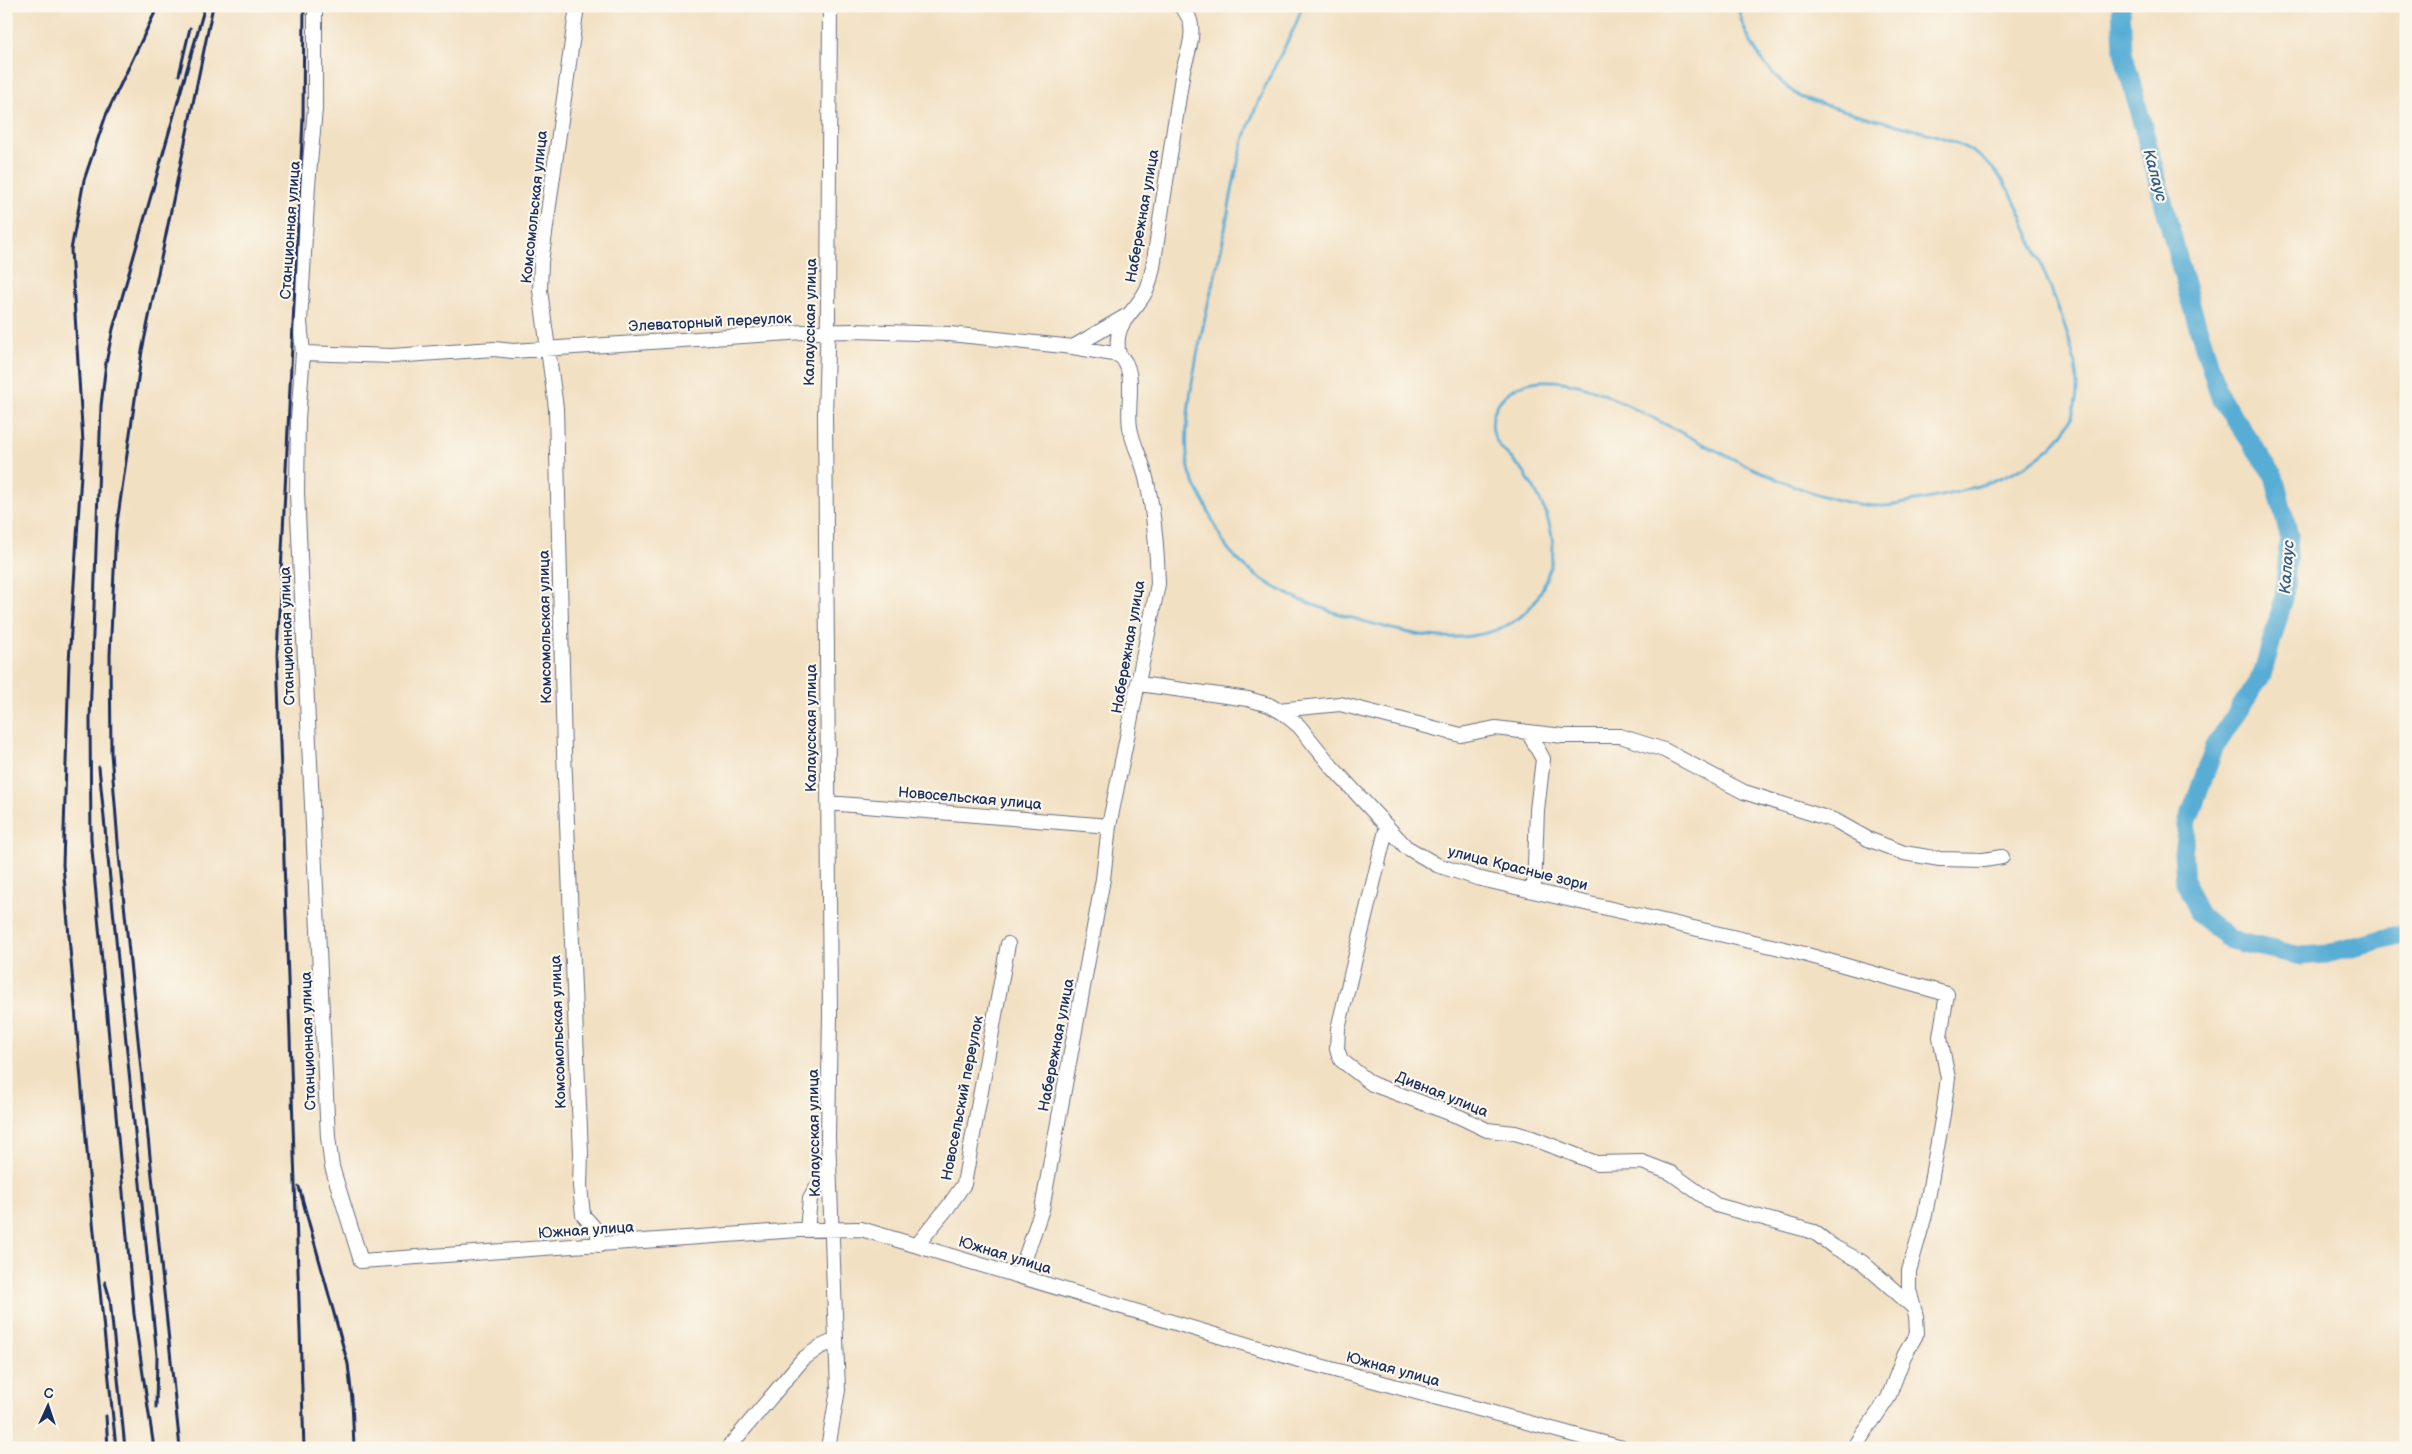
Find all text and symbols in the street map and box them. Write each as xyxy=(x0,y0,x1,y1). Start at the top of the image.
street label: Комсомольская улица xyxy=(517,129,552,285)
water label: Калаус xyxy=(2138,147,2171,204)
street label: Набережная улица xyxy=(1121,148,1164,284)
street label: Станционная улица xyxy=(276,160,305,300)
street label: Калаусская улица xyxy=(800,258,821,386)
street label: Элеваторный переулок xyxy=(628,309,792,336)
water label: Калаус xyxy=(2276,540,2299,595)
street label: Комсомольская улица xyxy=(535,550,556,704)
street label: Станционная улица xyxy=(276,566,299,706)
street label: Набережная улица xyxy=(1107,579,1150,715)
street label: Калаусская улица xyxy=(802,664,821,792)
street label: Новосельская улица xyxy=(897,783,1043,814)
street label: улица Красные зори xyxy=(1446,842,1590,895)
street label: Комсомольская улица xyxy=(546,955,571,1109)
street label: Станционная улица xyxy=(297,971,320,1111)
street label: Набережная улица xyxy=(1034,977,1079,1113)
street label: Новосельский переулок xyxy=(937,1014,988,1182)
street label: Дивная улица xyxy=(1393,1067,1491,1122)
street label: Калаусская улица xyxy=(804,1069,825,1197)
street label: Южная улица xyxy=(537,1218,635,1243)
street label: Южная улица xyxy=(956,1232,1054,1279)
street label: Южная улица xyxy=(1344,1348,1442,1391)
north arrow xyxy=(22,1382,72,1432)
text: С xyxy=(43,1385,54,1402)

